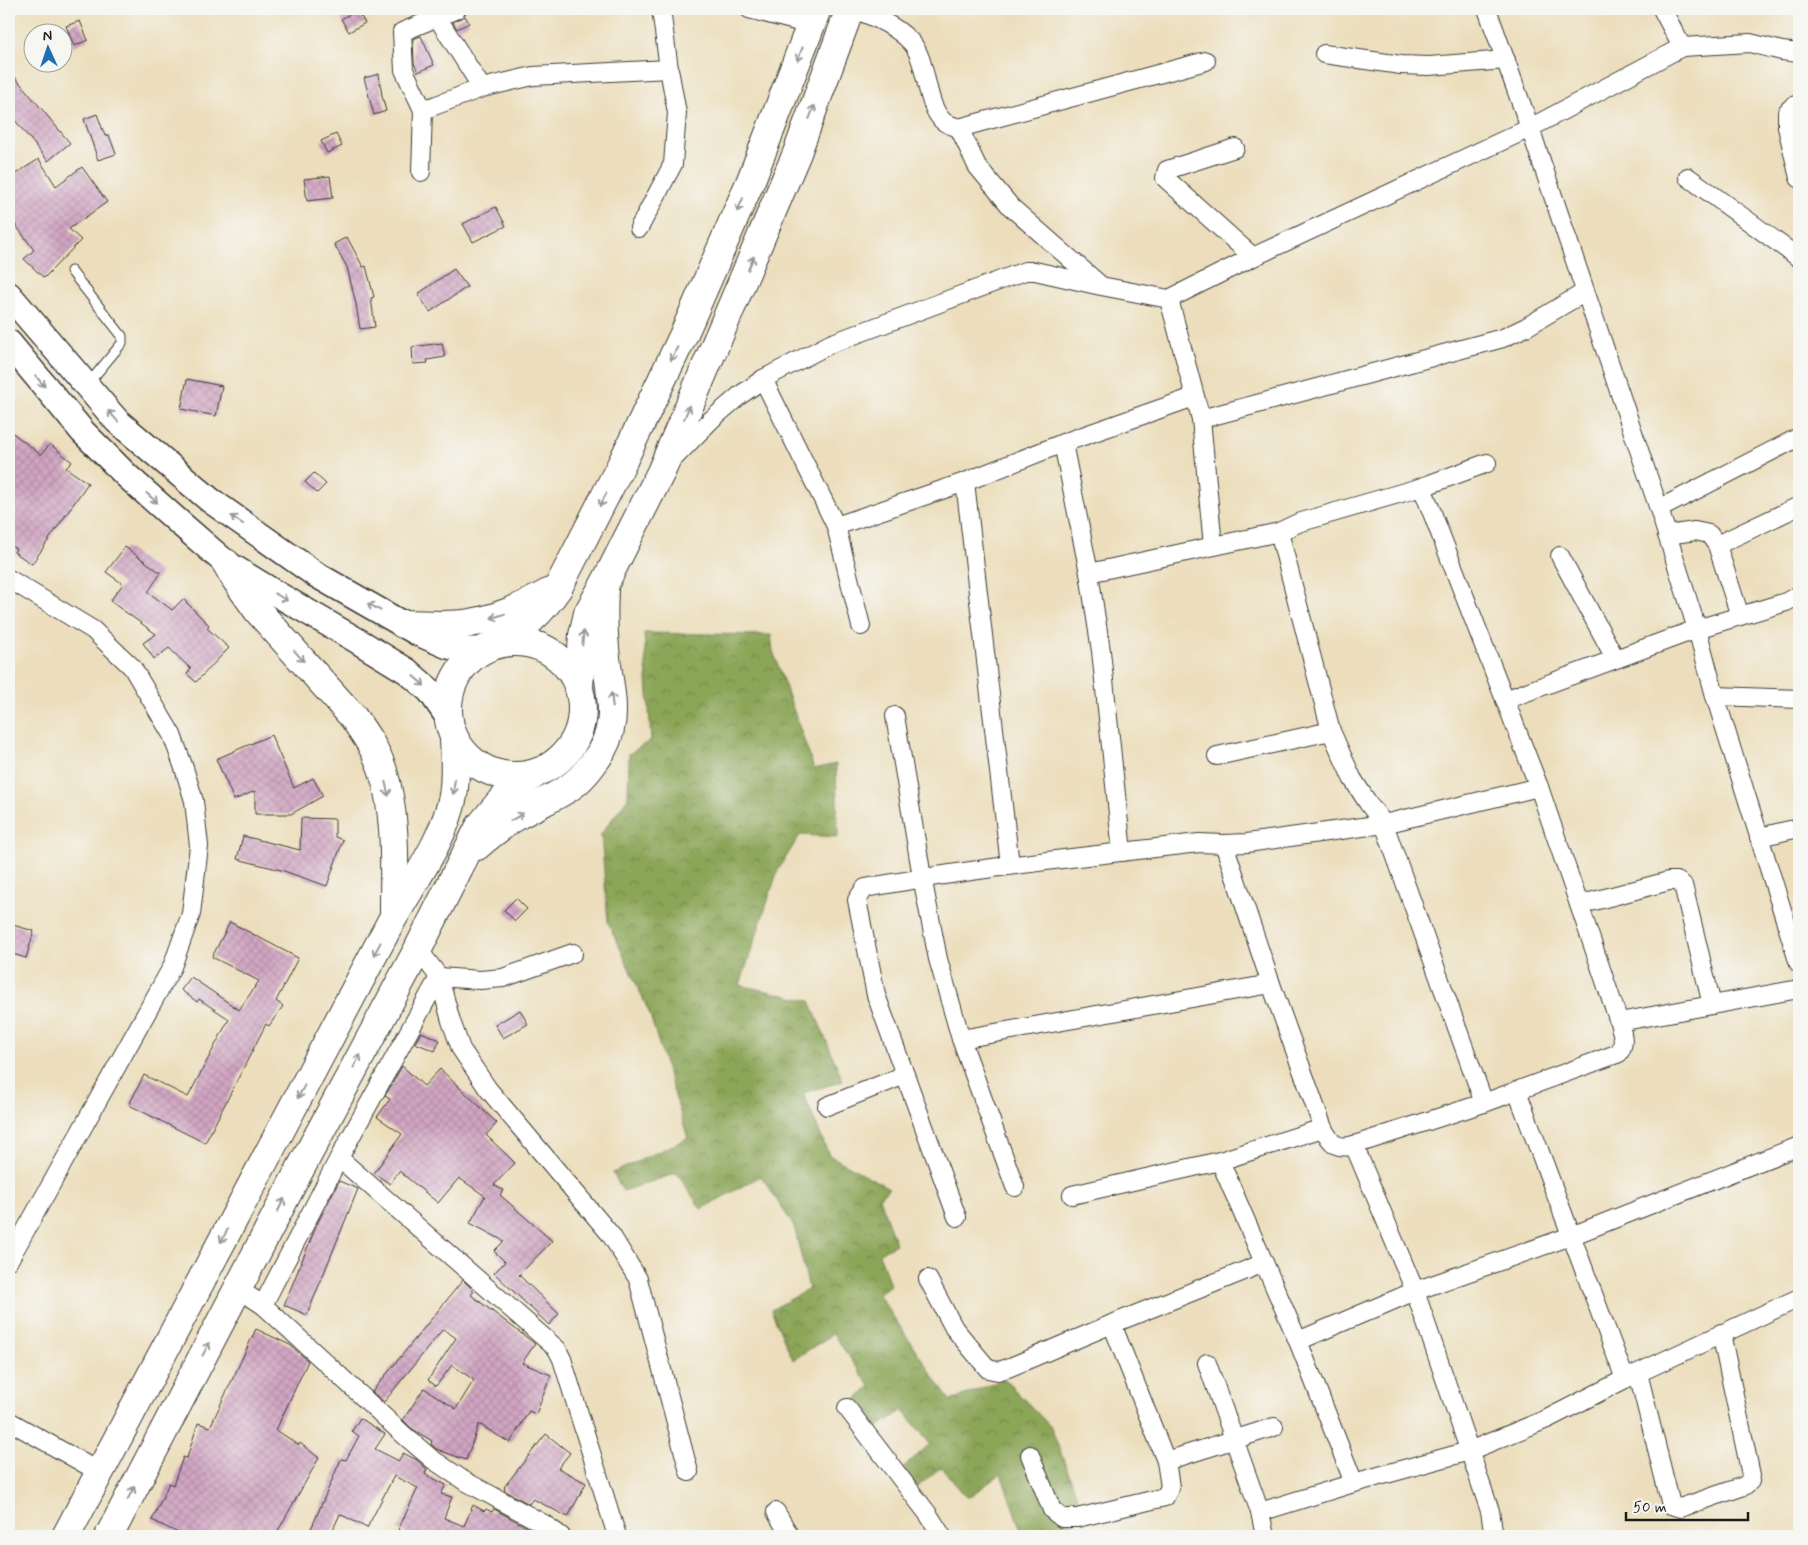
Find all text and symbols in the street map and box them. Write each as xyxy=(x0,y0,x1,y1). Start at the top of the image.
north arrow xyxy=(22,22,72,72)
text: N xyxy=(42,27,53,45)
one-way arrow xyxy=(795,46,804,61)
one-way arrow xyxy=(808,105,817,120)
one-way arrow xyxy=(735,197,745,212)
one-way arrow xyxy=(747,256,757,271)
one-way arrow xyxy=(669,346,679,361)
one-way arrow xyxy=(35,374,46,387)
one-way arrow xyxy=(682,405,692,420)
one-way arrow xyxy=(107,409,119,422)
one-way arrow xyxy=(145,492,158,504)
one-way arrow xyxy=(598,492,607,507)
one-way arrow xyxy=(231,515,245,525)
one-way arrow xyxy=(273,592,287,602)
one-way arrow xyxy=(367,602,382,612)
one-way arrow xyxy=(490,611,506,621)
one-way arrow xyxy=(578,630,588,646)
one-way arrow xyxy=(293,649,305,662)
one-way arrow xyxy=(413,675,426,687)
one-way arrow xyxy=(607,692,617,708)
one-way arrow xyxy=(449,779,458,795)
one-way arrow xyxy=(383,781,392,797)
one-way arrow xyxy=(509,811,523,821)
one-way arrow xyxy=(372,941,382,956)
one-way arrow xyxy=(353,1054,363,1069)
one-way arrow xyxy=(296,1085,306,1100)
one-way arrow xyxy=(276,1197,286,1212)
one-way arrow xyxy=(219,1228,229,1242)
one-way arrow xyxy=(202,1342,211,1357)
one-way arrow xyxy=(127,1486,136,1501)
scale bar xyxy=(1626,1490,1748,1522)
text: 50 m xyxy=(1633,1498,1667,1518)

